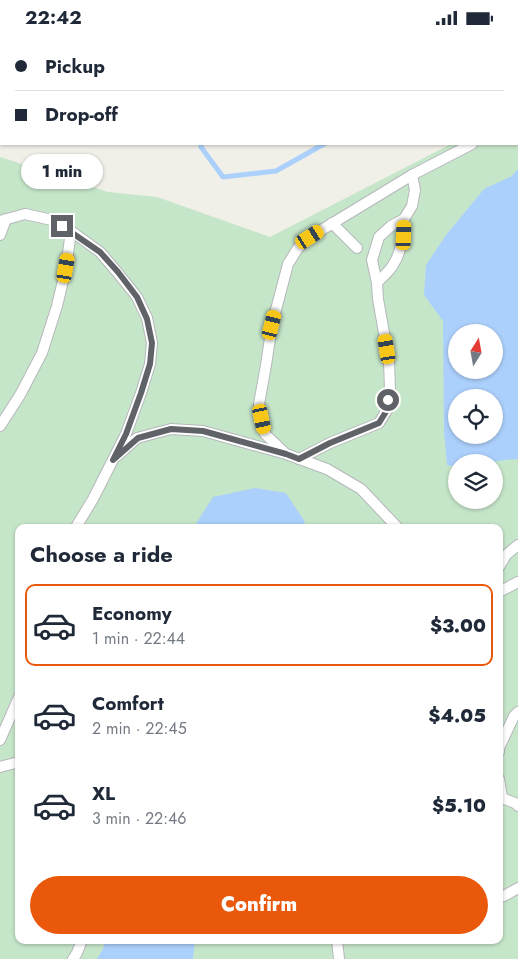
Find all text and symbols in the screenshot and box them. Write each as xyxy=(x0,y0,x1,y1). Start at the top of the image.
text: 22:42 xyxy=(25,4,82,31)
text: Pickup xyxy=(45,53,105,80)
text: Drop-off xyxy=(45,101,118,128)
callout: 1 min xyxy=(21,154,103,189)
text: 1 min xyxy=(42,160,82,183)
route end xyxy=(51,215,73,237)
car xyxy=(395,220,412,250)
car xyxy=(293,223,326,251)
car xyxy=(56,252,75,284)
car xyxy=(261,309,282,341)
north arrow xyxy=(448,324,502,379)
map controls xyxy=(448,324,503,509)
car xyxy=(377,333,396,365)
route start xyxy=(377,389,399,411)
button: locate xyxy=(448,389,503,444)
car xyxy=(251,403,272,435)
button: layers xyxy=(448,454,503,509)
text: Choose a ride xyxy=(30,538,173,570)
text: Economy xyxy=(92,600,172,627)
icon: car xyxy=(32,603,77,648)
text: $3.00 xyxy=(430,612,486,639)
text: 1 min · 22:44 xyxy=(92,627,185,650)
text: Comfort xyxy=(92,690,164,717)
icon: car xyxy=(32,693,77,738)
text: $4.05 xyxy=(428,702,486,729)
text: 2 min · 22:45 xyxy=(92,717,187,740)
text: XL xyxy=(92,780,115,807)
icon: car xyxy=(32,783,77,828)
text: $5.10 xyxy=(432,792,486,819)
text: 3 min · 22:46 xyxy=(92,807,187,830)
button: Confirm xyxy=(30,876,488,934)

